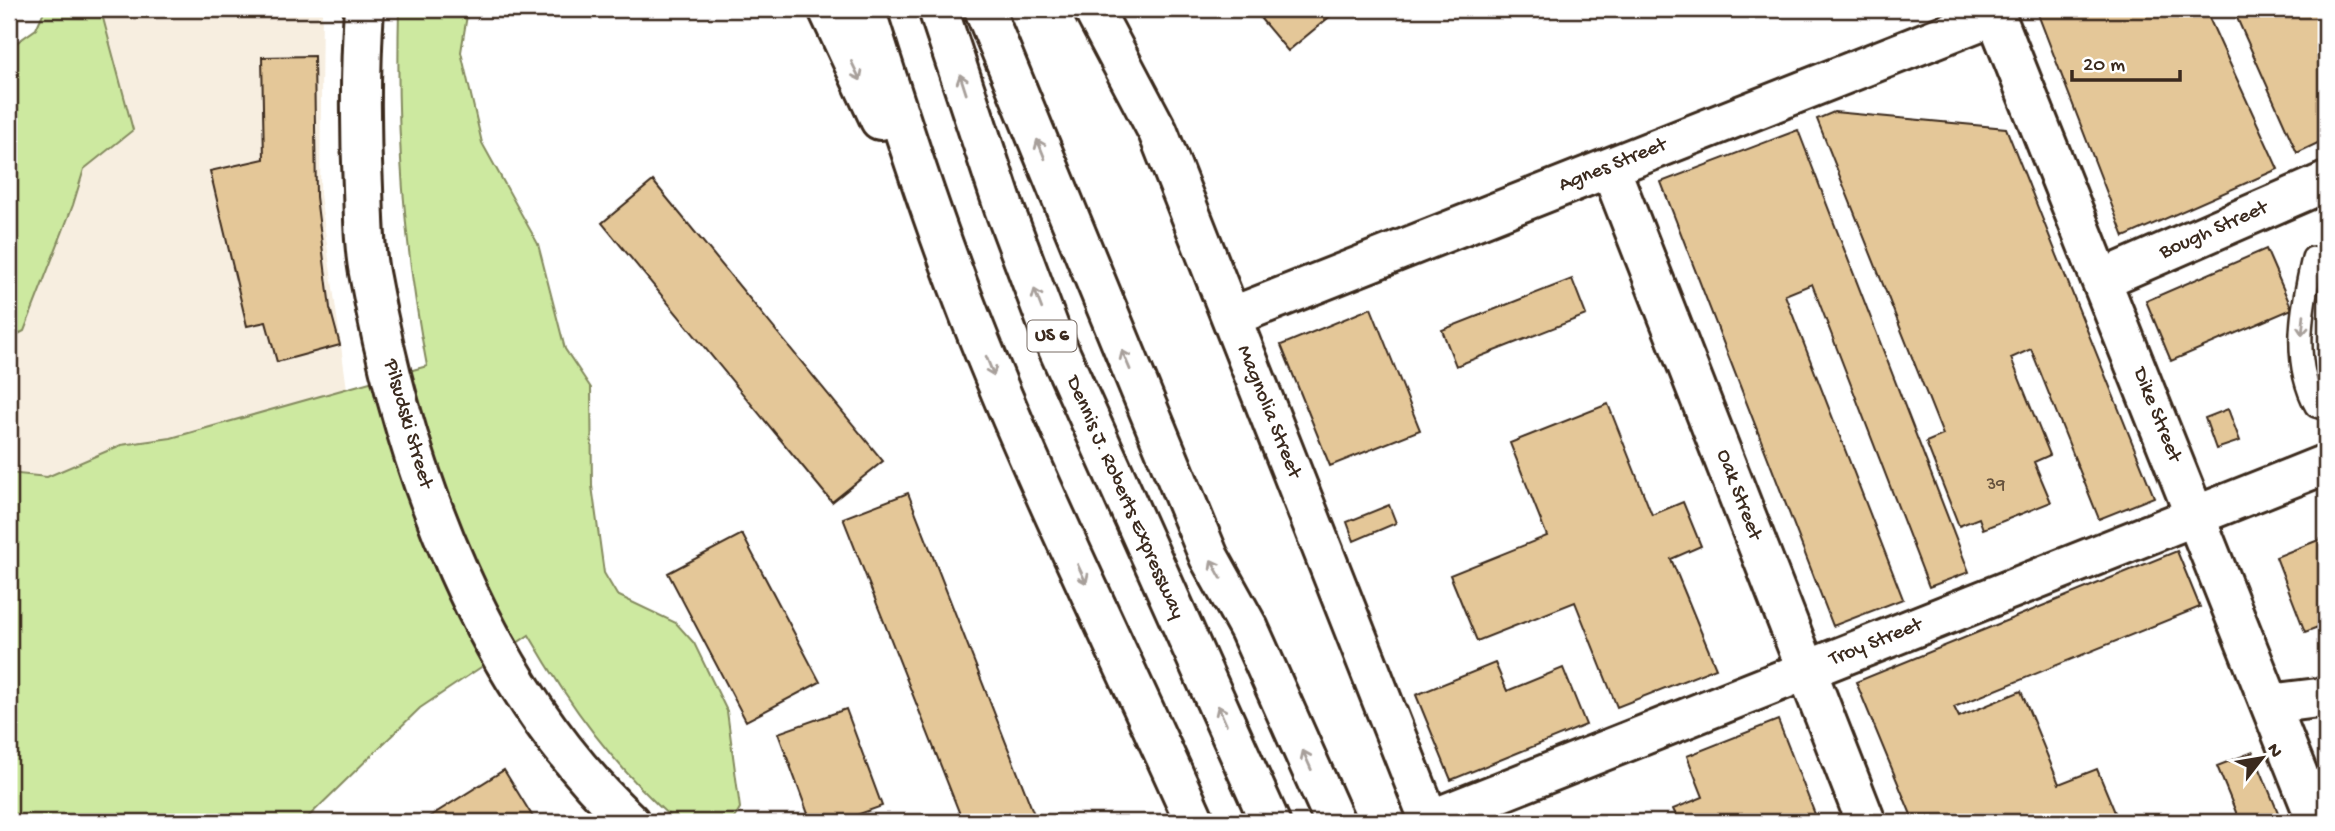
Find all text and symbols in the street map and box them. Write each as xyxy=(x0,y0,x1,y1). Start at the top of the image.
scale bar xyxy=(2072,38,2181,82)
text: 20 m xyxy=(2083,54,2125,79)
one-way arrow xyxy=(850,60,864,81)
one-way arrow xyxy=(956,73,968,95)
street label: Agnes Street xyxy=(1556,132,1673,199)
one-way arrow xyxy=(1034,139,1047,160)
street label: Bough Street xyxy=(2155,195,2274,266)
one-way arrow xyxy=(1030,288,1043,310)
one-way arrow xyxy=(2296,314,2309,336)
road number: US 6 xyxy=(1028,320,1076,352)
street label: Magnolia Street xyxy=(1230,342,1307,484)
one-way arrow xyxy=(1119,350,1132,371)
one-way arrow xyxy=(984,354,997,376)
street label: Pilsudski Street xyxy=(376,356,438,494)
street label: Dike Street xyxy=(2125,362,2187,468)
street label: Dennis J. Roberts Expressway xyxy=(1058,371,1189,623)
street label: Oak Street xyxy=(1709,446,1767,546)
house number: 39 xyxy=(1986,475,2005,496)
one-way arrow xyxy=(1209,559,1222,580)
one-way arrow xyxy=(1076,563,1089,584)
street label: Troy Street xyxy=(1825,612,1928,673)
one-way arrow xyxy=(1215,705,1228,726)
north arrow xyxy=(2226,722,2296,792)
text: N xyxy=(2261,740,2287,762)
one-way arrow xyxy=(1300,750,1313,771)

